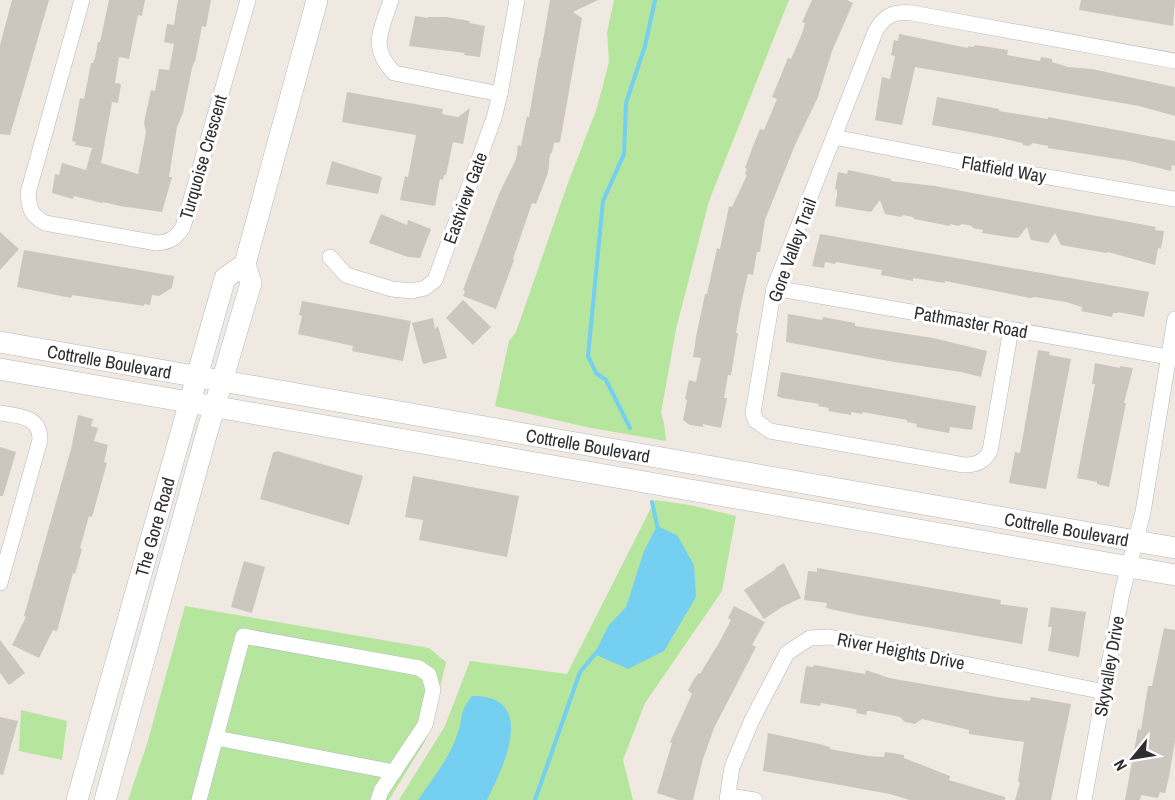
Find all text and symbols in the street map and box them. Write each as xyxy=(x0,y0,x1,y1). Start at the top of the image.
street label: Turquoise Crescent xyxy=(173,92,233,222)
street label: Eastview Gate xyxy=(437,149,493,247)
street label: Flatfield Way xyxy=(960,149,1049,189)
street label: Gore Valley Trail xyxy=(762,195,822,305)
street label: Pathmaster Road xyxy=(912,300,1030,344)
street label: Cottrelle Boulevard xyxy=(45,338,173,384)
street label: Cottrelle Boulevard xyxy=(524,422,652,468)
street label: The Gore Road xyxy=(129,474,180,579)
street label: Cottrelle Boulevard xyxy=(1003,506,1131,552)
street label: Skyvalley Drive xyxy=(1088,614,1130,718)
street label: River Heights Drive xyxy=(835,626,967,676)
north arrow xyxy=(1103,728,1163,788)
text: N xyxy=(1108,756,1132,775)

